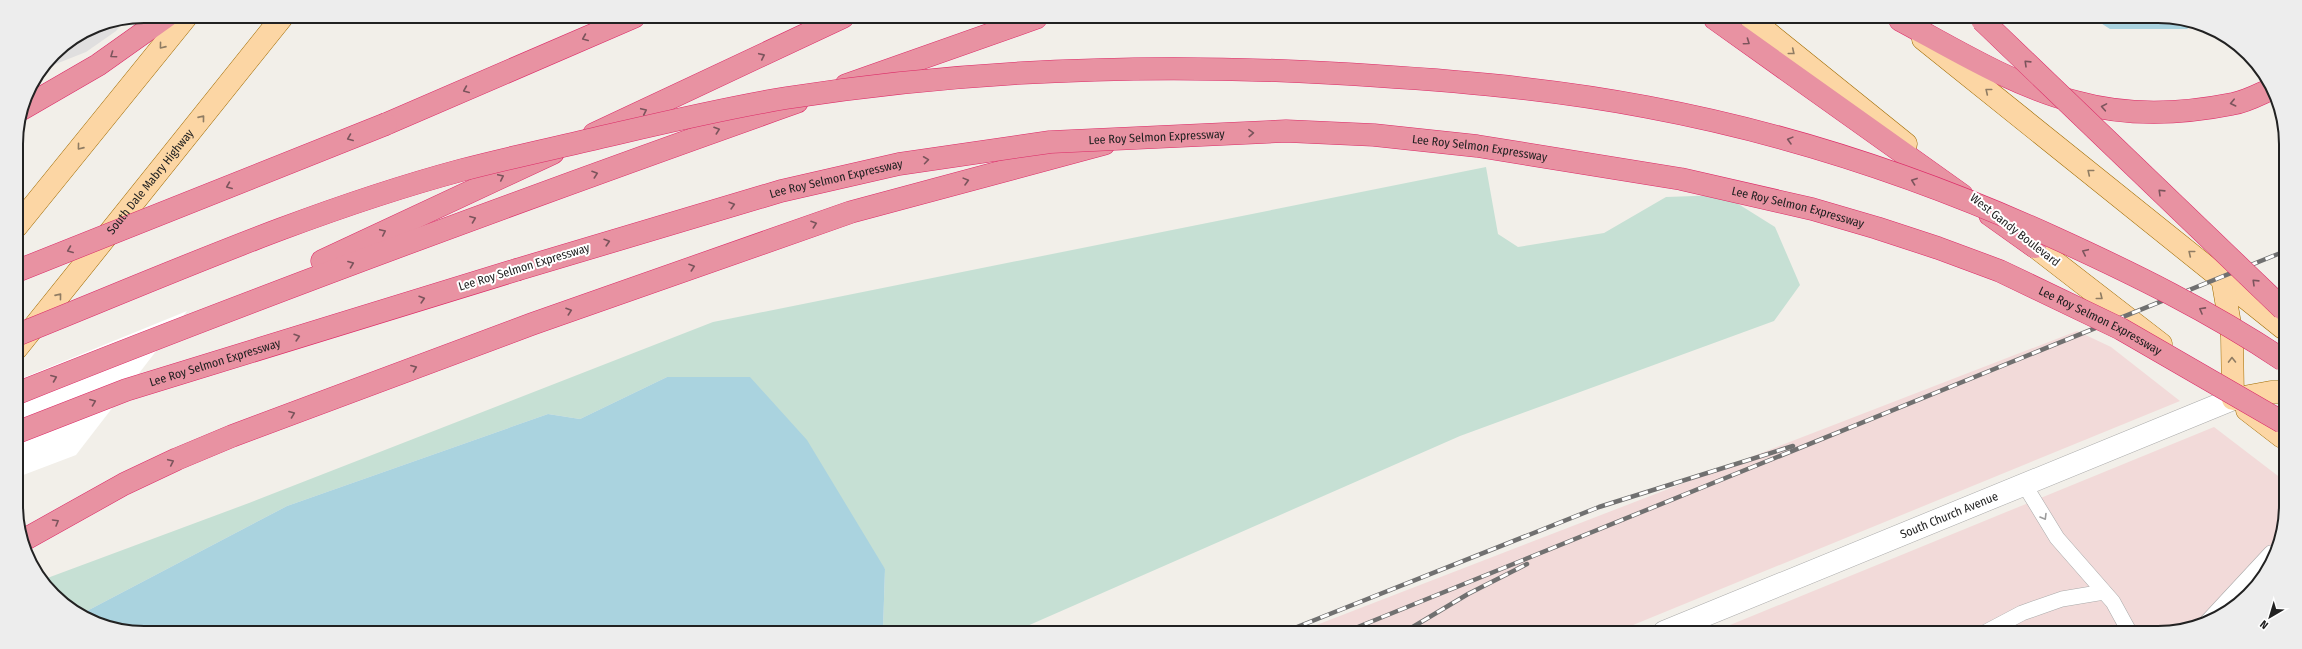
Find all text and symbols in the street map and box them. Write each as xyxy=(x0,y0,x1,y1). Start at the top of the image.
one-way arrow xyxy=(582,33,589,41)
one-way arrow xyxy=(1743,37,1750,45)
one-way arrow xyxy=(160,42,167,49)
one-way arrow xyxy=(1788,48,1795,55)
one-way arrow xyxy=(110,50,117,58)
one-way arrow xyxy=(758,52,765,60)
one-way arrow xyxy=(2024,60,2032,68)
one-way arrow xyxy=(462,85,469,93)
one-way arrow xyxy=(1986,89,1993,96)
one-way arrow xyxy=(2230,99,2236,107)
one-way arrow xyxy=(2101,103,2107,112)
one-way arrow xyxy=(640,108,648,116)
one-way arrow xyxy=(197,115,204,122)
street label: South Dale Mabry Highway xyxy=(104,126,197,237)
one-way arrow xyxy=(714,127,721,135)
street label: Lee Roy Selmon Expressway xyxy=(1088,127,1226,147)
one-way arrow xyxy=(1248,128,1254,137)
street label: Lee Roy Selmon Expressway xyxy=(1411,132,1549,164)
one-way arrow xyxy=(347,134,354,142)
one-way arrow xyxy=(1787,136,1794,145)
one-way arrow xyxy=(78,143,85,150)
street label: Lee Roy Selmon Expressway xyxy=(768,156,904,201)
one-way arrow xyxy=(923,156,930,165)
one-way arrow xyxy=(591,170,598,178)
one-way arrow xyxy=(2087,170,2094,177)
one-way arrow xyxy=(497,174,504,182)
one-way arrow xyxy=(962,177,969,186)
one-way arrow xyxy=(1910,177,1917,185)
one-way arrow xyxy=(226,182,233,190)
street label: Lee Roy Selmon Expressway xyxy=(1730,184,1866,231)
one-way arrow xyxy=(2158,190,2166,197)
street label: West Gandy Boulevard xyxy=(1967,191,2063,269)
one-way arrow xyxy=(728,201,735,210)
one-way arrow xyxy=(469,215,476,223)
one-way arrow xyxy=(811,221,818,229)
one-way arrow xyxy=(379,229,387,237)
one-way arrow xyxy=(603,238,610,246)
street label: Lee Roy Selmon Expressway xyxy=(457,240,592,294)
one-way arrow xyxy=(66,245,74,253)
one-way arrow xyxy=(2082,249,2090,257)
one-way arrow xyxy=(2189,251,2196,258)
one-way arrow xyxy=(348,261,355,269)
one-way arrow xyxy=(688,264,695,272)
one-way arrow xyxy=(2252,279,2260,287)
street label: Lee Roy Selmon Expressway xyxy=(2036,284,2165,358)
one-way arrow xyxy=(2095,292,2102,299)
one-way arrow xyxy=(55,293,62,300)
one-way arrow xyxy=(418,295,425,304)
one-way arrow xyxy=(565,307,572,315)
one-way arrow xyxy=(2199,307,2206,314)
one-way arrow xyxy=(294,333,301,342)
street label: Lee Roy Selmon Expressway xyxy=(148,336,283,389)
one-way arrow xyxy=(2228,357,2236,363)
one-way arrow xyxy=(410,364,417,373)
one-way arrow xyxy=(50,375,57,383)
one-way arrow xyxy=(90,399,97,407)
one-way arrow xyxy=(288,410,295,418)
one-way arrow xyxy=(167,459,175,467)
street label: South Church Avenue xyxy=(1898,489,2000,542)
one-way arrow xyxy=(2039,513,2047,520)
one-way arrow xyxy=(52,519,59,526)
north arrow xyxy=(2250,597,2290,637)
text: N xyxy=(2258,617,2271,632)

